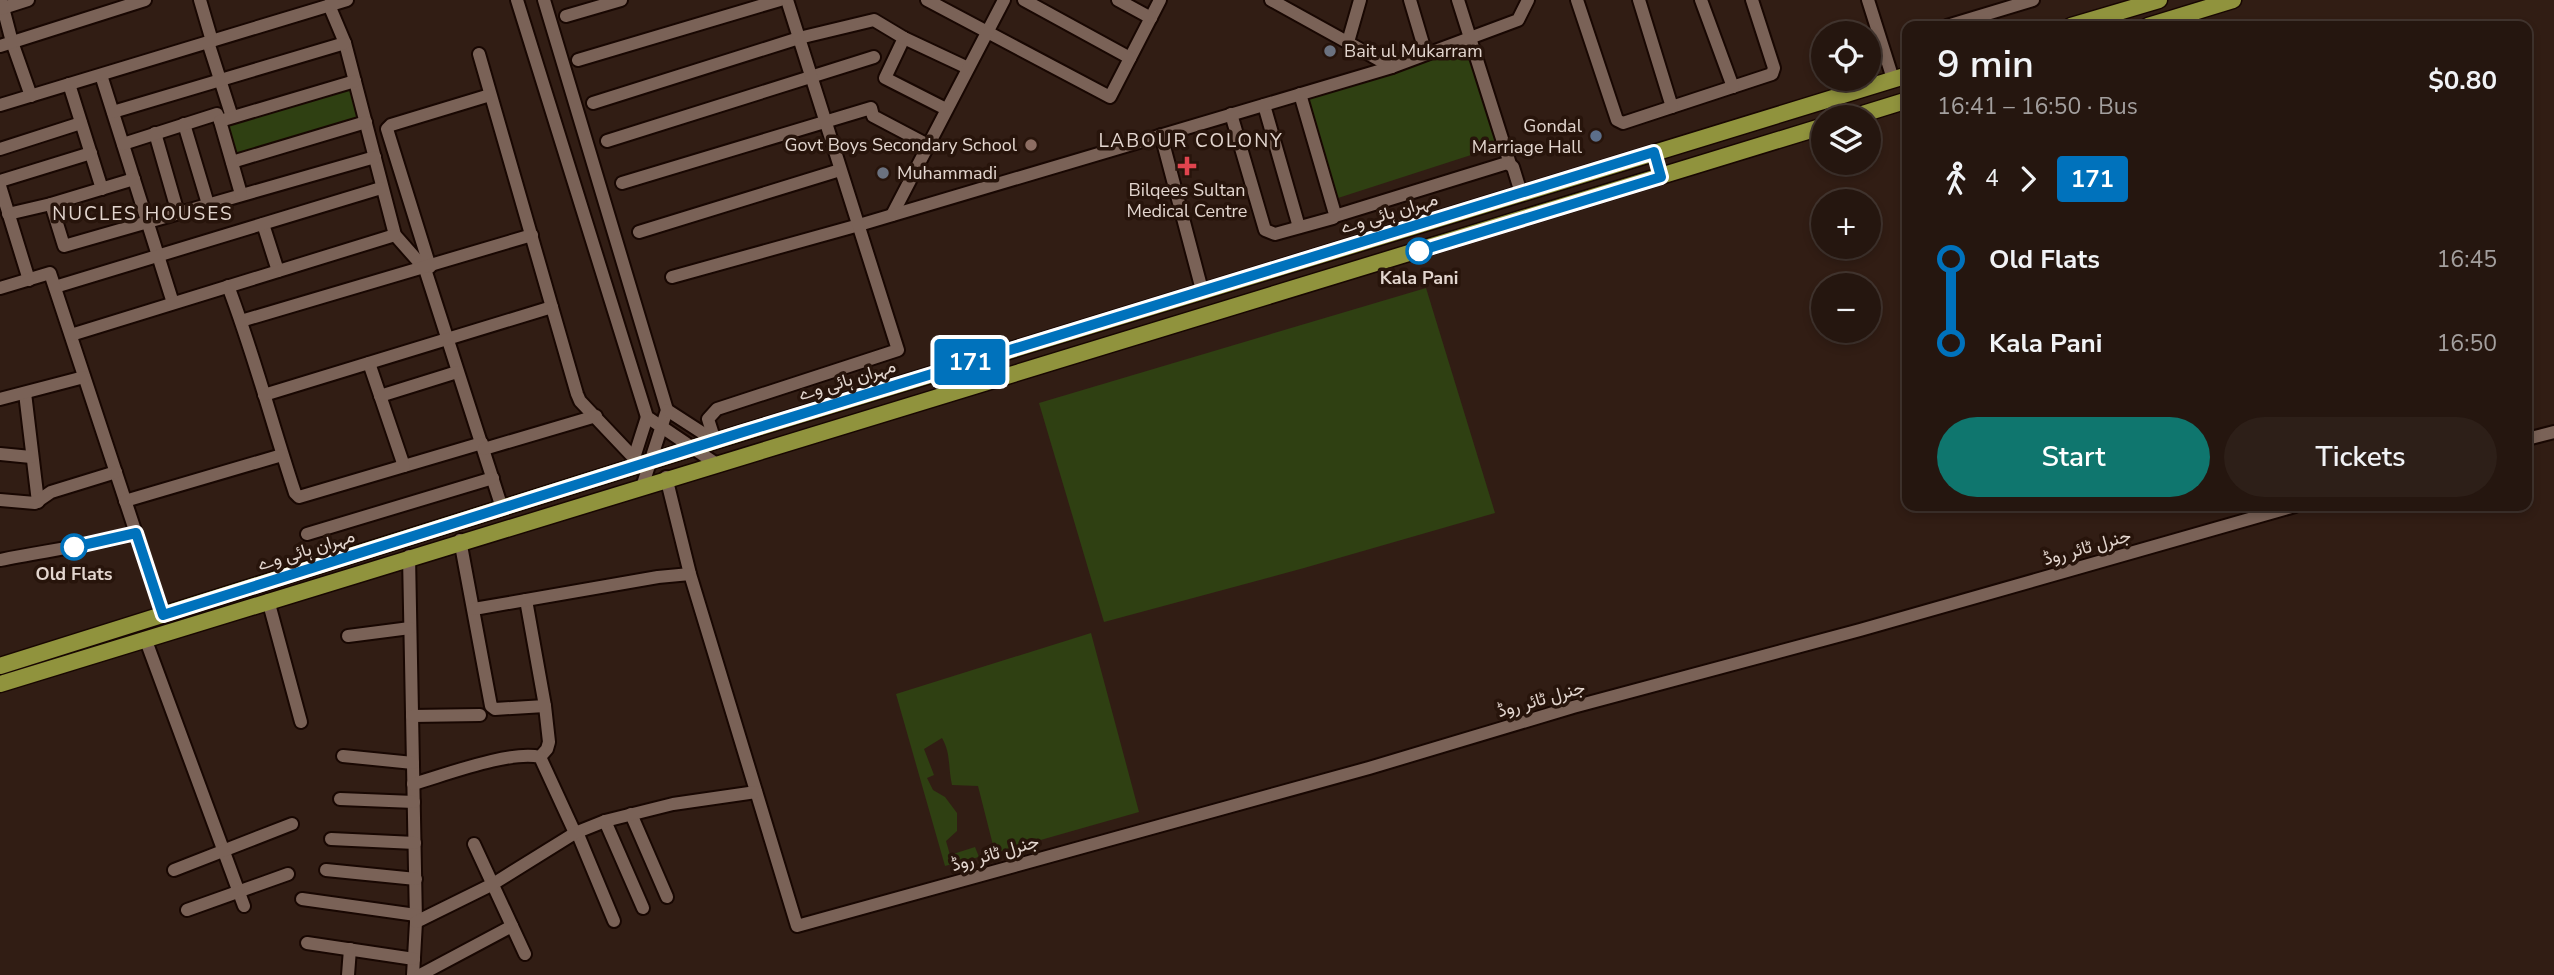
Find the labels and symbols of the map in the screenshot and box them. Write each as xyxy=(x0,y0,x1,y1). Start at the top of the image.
place label: Bait ul Mukarram xyxy=(1344,39,1483,63)
marker: Bait ul Mukarram xyxy=(1322,43,1338,59)
place label: Gondal Marriage Hall xyxy=(1472,114,1583,159)
district label: LABOUR COLONY xyxy=(1098,128,1284,154)
marker: Gondal Marriage Hall xyxy=(1588,128,1604,144)
place label: Govt Boys Secondary School xyxy=(784,133,1018,157)
marker: Govt Boys Secondary School xyxy=(1023,137,1039,153)
marker: Bilqees Sultan Medical Centre xyxy=(1177,156,1197,176)
place label: Muhammadi xyxy=(897,161,997,185)
marker: Muhammadi xyxy=(875,165,891,181)
place label: Bilqees Sultan Medical Centre xyxy=(1127,178,1247,223)
street label: مہران ہائی وے xyxy=(1337,187,1441,239)
district label: NUCLES HOUSES xyxy=(52,201,234,227)
marker: Kala Pani xyxy=(1406,238,1432,264)
place label: Kala Pani xyxy=(1380,266,1458,290)
line badge: 171 xyxy=(930,339,1010,385)
street label: مہران ہائی وے xyxy=(795,354,899,406)
street label: جنرل ٹائر روڈ xyxy=(2040,523,2134,571)
street label: مہران ہائی وے xyxy=(254,524,358,576)
marker: Old Flats xyxy=(61,534,87,560)
place label: Old Flats xyxy=(36,562,113,586)
street label: جنرل ٹائر روڈ xyxy=(1494,675,1588,723)
street label: جنرل ٹائر روڈ xyxy=(948,829,1042,877)

